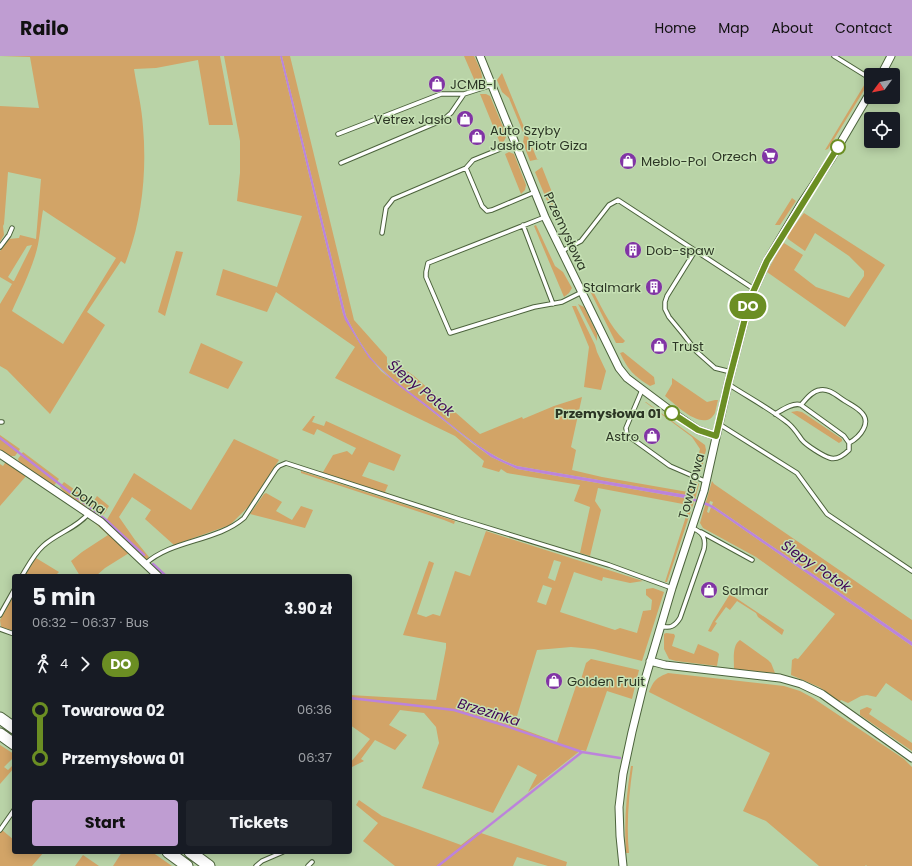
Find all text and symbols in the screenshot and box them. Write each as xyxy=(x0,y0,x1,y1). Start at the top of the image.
text: Railo xyxy=(20,15,69,42)
text: Home xyxy=(654,18,696,38)
text: Map xyxy=(718,18,749,38)
text: About xyxy=(771,18,813,38)
text: Contact xyxy=(835,18,892,38)
north arrow xyxy=(864,68,900,104)
map controls xyxy=(864,68,900,148)
shop icon: JCMB-I xyxy=(427,74,447,94)
place label: JCMB-I xyxy=(450,75,496,94)
shop icon: Vetrex Jasło xyxy=(455,109,475,129)
place label: Vetrex Jasło xyxy=(374,110,452,129)
button: locate xyxy=(864,112,900,148)
place label: Auto Szyby Jasło Piotr Giza xyxy=(490,121,588,155)
shop icon: Auto Szyby Jasło Piotr Giza xyxy=(467,127,487,147)
unlabelled marker xyxy=(830,139,846,155)
supermarket icon: Orzech xyxy=(760,146,780,166)
place label: Orzech xyxy=(712,147,757,166)
shop icon: Meblo-Pol xyxy=(618,151,638,171)
place label: Meblo-Pol xyxy=(641,152,707,171)
street label: Przemysłowa xyxy=(539,189,592,274)
building icon: Dob-spaw xyxy=(623,240,643,260)
place label: Dob-spaw xyxy=(646,241,715,260)
building icon: Stalmark xyxy=(644,277,664,297)
place label: Stalmark xyxy=(583,278,641,297)
line badge: DO xyxy=(730,293,766,319)
text: DO xyxy=(737,296,759,316)
shop icon: Trust xyxy=(649,336,669,356)
place label: Trust xyxy=(672,337,704,356)
water label: Ślepy Potok xyxy=(384,355,459,421)
place label: Przemysłowa 01 xyxy=(555,404,661,423)
marker: Przemysłowa 01 xyxy=(664,405,680,421)
shop icon: Astro xyxy=(642,426,662,446)
place label: Astro xyxy=(606,427,639,446)
street label: Towarowa xyxy=(674,451,709,521)
street label: Dolna xyxy=(68,482,110,519)
water label: Ślepy Potok xyxy=(777,535,855,597)
shop icon: Salmar xyxy=(699,580,719,600)
place label: Salmar xyxy=(722,581,769,600)
text: 5 min xyxy=(32,582,96,613)
text: 3.90 zł xyxy=(284,598,332,619)
text: 06:32 – 06:37 · Bus xyxy=(32,613,149,632)
icon: walk xyxy=(32,653,54,675)
icon: forward xyxy=(74,653,96,675)
text: 4 xyxy=(60,654,68,673)
text: DO xyxy=(110,654,131,674)
shop icon: Golden Fruit xyxy=(544,671,564,691)
place label: Golden Fruit xyxy=(567,672,645,691)
water label: Brzezinka xyxy=(455,693,523,731)
text: Towarowa 02 xyxy=(62,700,164,721)
text: 06:36 xyxy=(297,700,332,719)
text: Przemysłowa 01 xyxy=(62,748,184,769)
text: 06:37 xyxy=(298,748,332,767)
button: Start xyxy=(32,800,178,846)
button: Tickets xyxy=(186,800,332,846)

